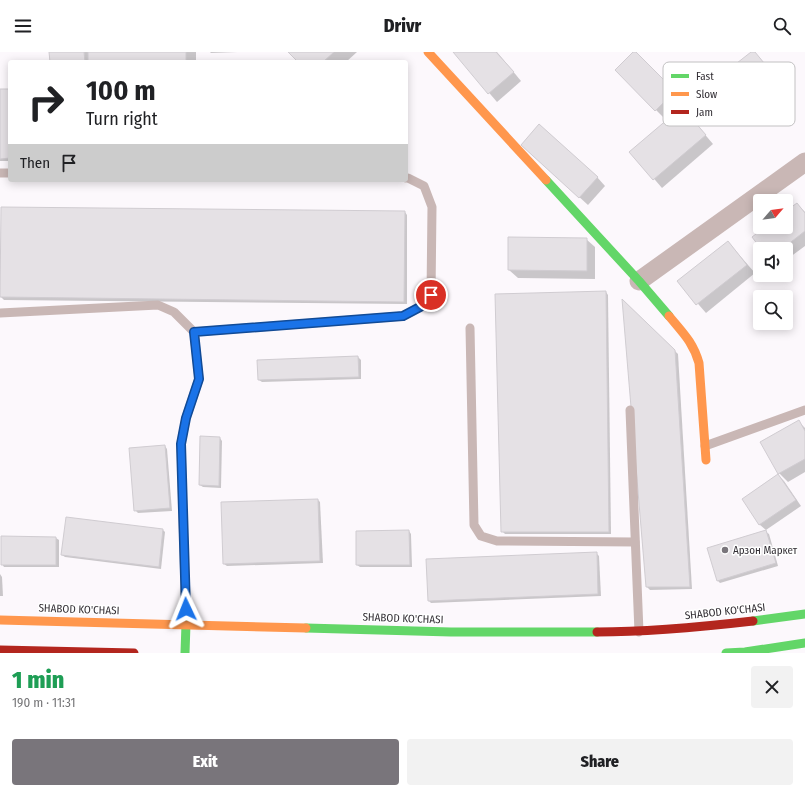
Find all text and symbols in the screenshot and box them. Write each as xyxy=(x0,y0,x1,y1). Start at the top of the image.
icon: menu xyxy=(12,15,34,37)
text: Drivr xyxy=(384,15,421,37)
icon: search xyxy=(771,15,793,37)
legend xyxy=(663,62,795,126)
text: Fast xyxy=(696,70,714,83)
text: 100 m xyxy=(86,74,156,107)
icon: right xyxy=(20,76,72,128)
text: Slow xyxy=(696,88,717,101)
text: Jam xyxy=(696,106,713,119)
text: Turn right xyxy=(86,108,158,130)
icon: arrive xyxy=(58,152,80,174)
text: Then xyxy=(20,154,50,172)
north arrow xyxy=(753,194,793,234)
map controls xyxy=(753,194,793,330)
button: sound xyxy=(753,242,793,282)
pin xyxy=(414,278,448,312)
icon: arrive xyxy=(420,284,442,306)
button: search xyxy=(753,290,793,330)
place label: Арзон Маркет xyxy=(733,544,798,557)
marker: Арзон Маркет xyxy=(720,545,730,555)
position arrow xyxy=(165,588,207,630)
street label: SHABOD KO'CHASI xyxy=(684,601,766,622)
street label: SHABOD KO'CHASI xyxy=(38,602,120,617)
street label: SHABOD KO'CHASI xyxy=(362,611,444,626)
text: 1 min xyxy=(12,666,64,694)
button: close xyxy=(751,666,793,708)
text: 190 m · 11:31 xyxy=(12,695,76,710)
button: Exit xyxy=(12,739,399,785)
button: Share xyxy=(407,739,793,785)

